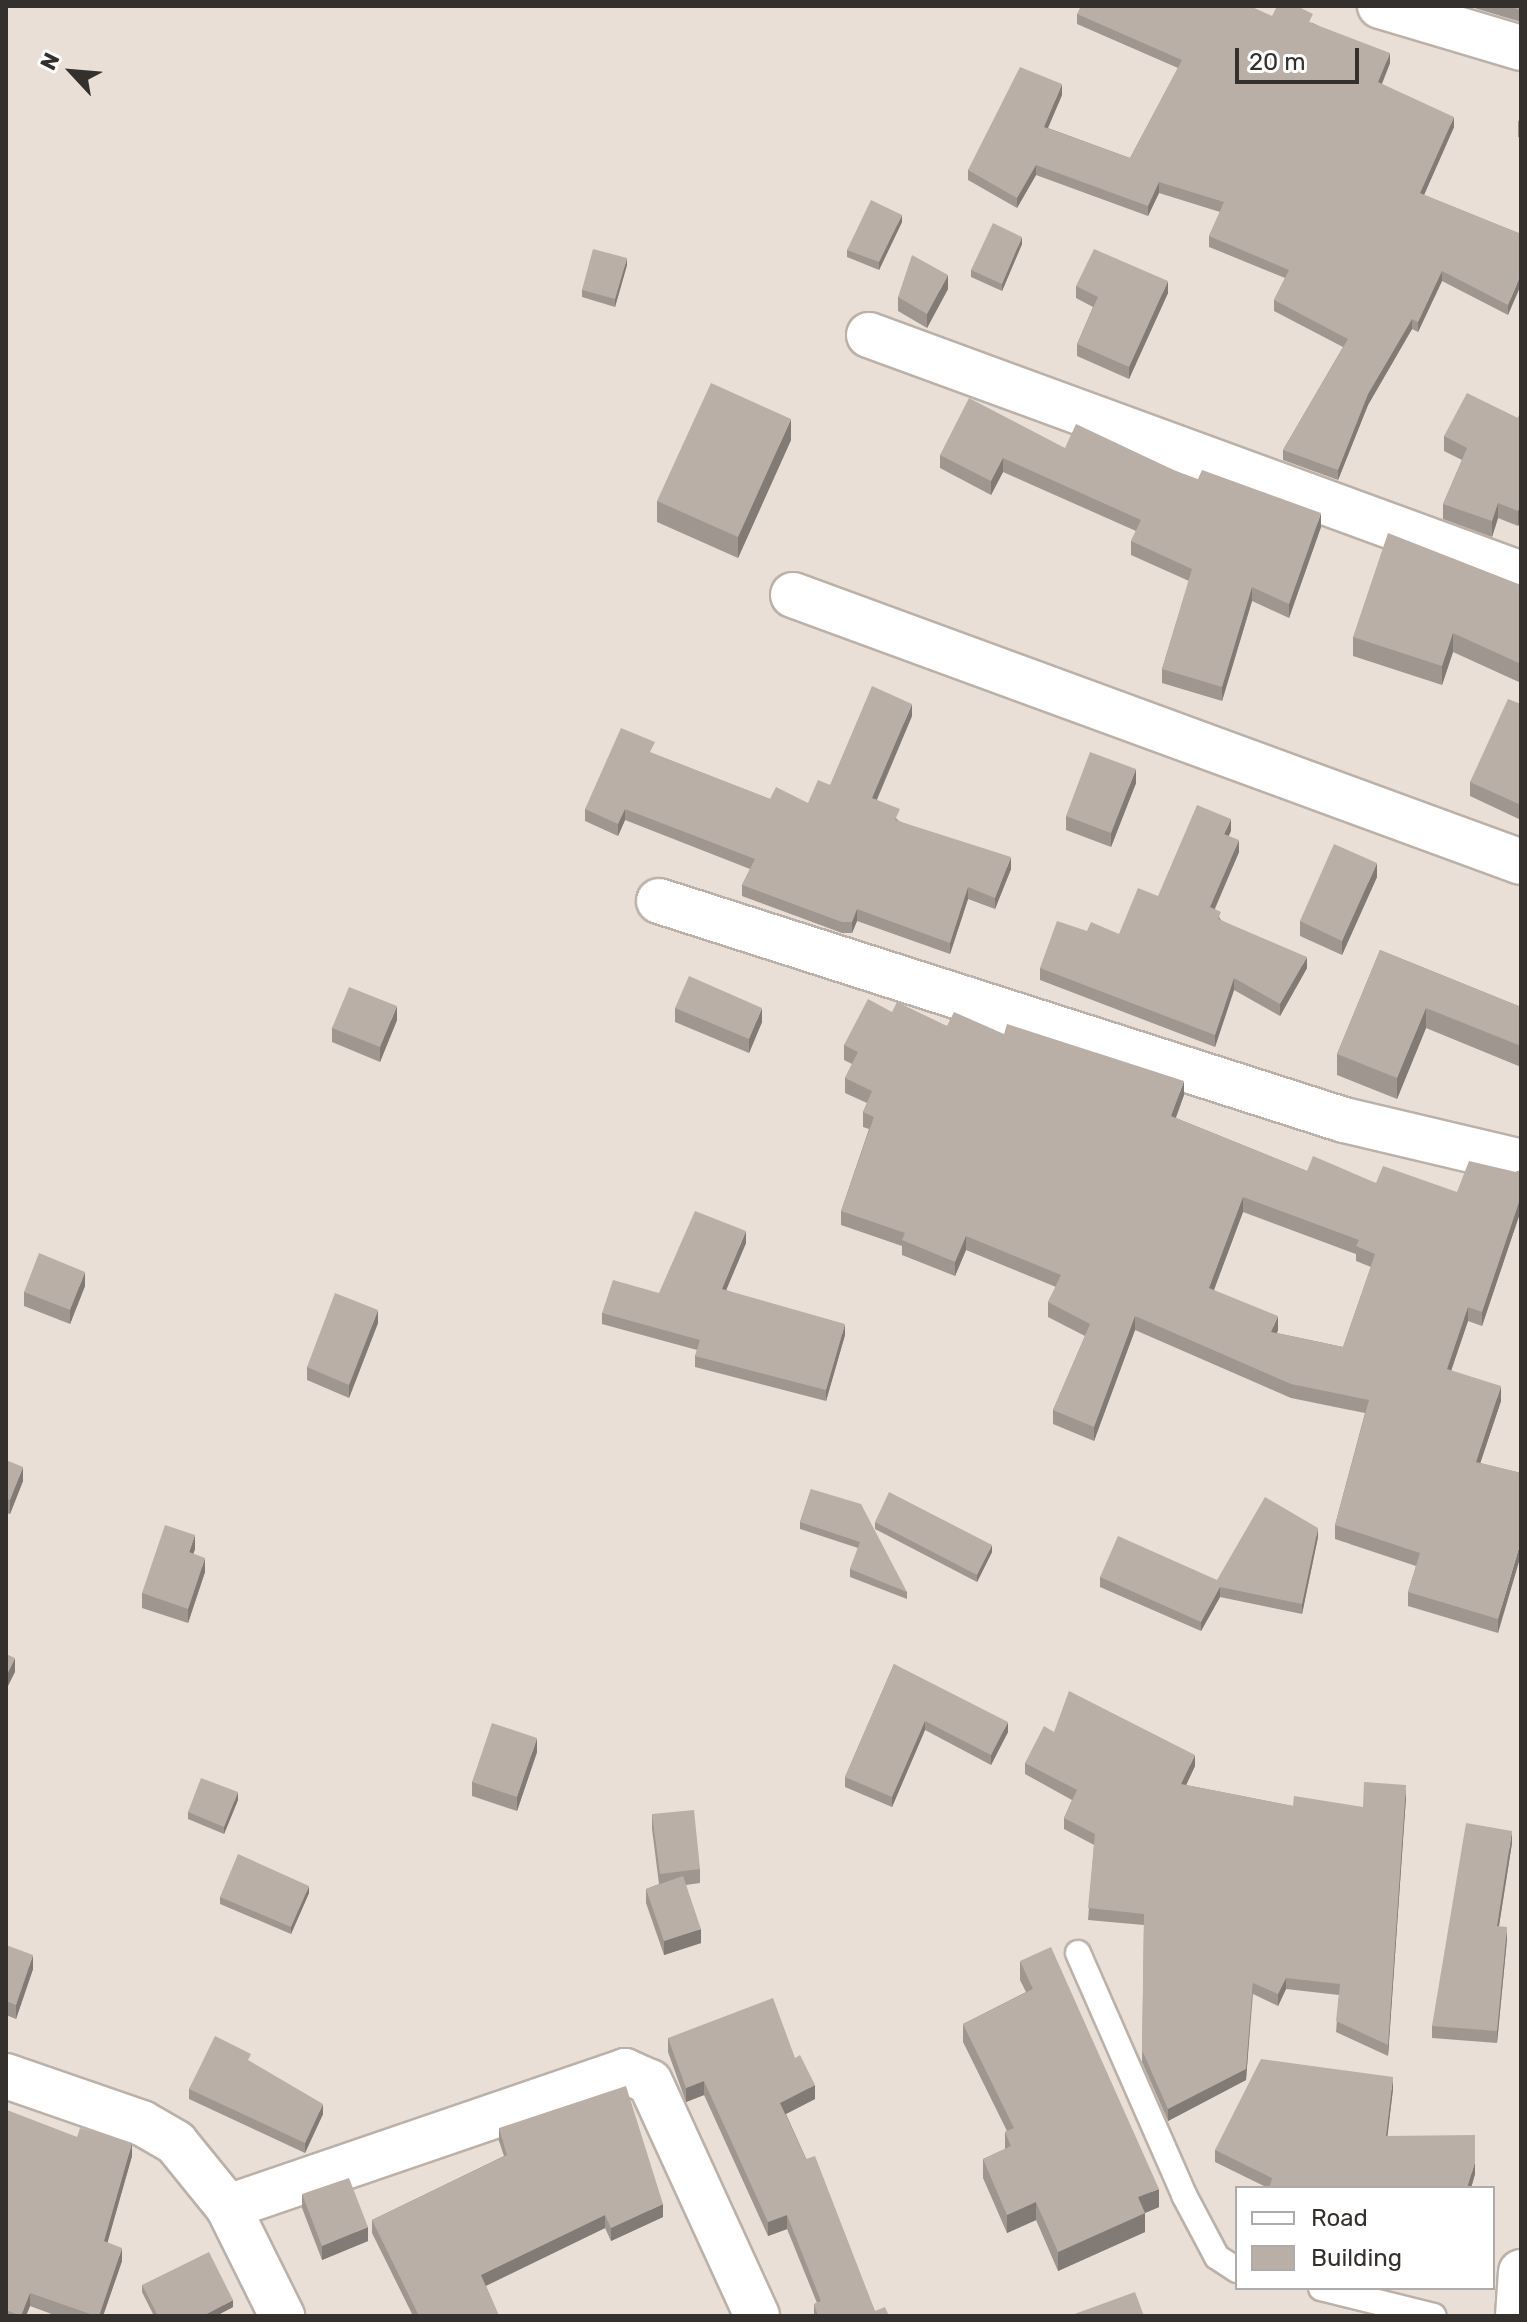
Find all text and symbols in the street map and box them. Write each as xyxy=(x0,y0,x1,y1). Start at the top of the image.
north arrow xyxy=(32,32,112,112)
scale bar xyxy=(1239,32,1363,82)
text: N xyxy=(34,48,66,74)
text: 20 m xyxy=(1249,48,1306,76)
legend xyxy=(1235,2186,1495,2290)
text: Road xyxy=(1311,2204,1368,2232)
text: Building xyxy=(1311,2244,1402,2272)

